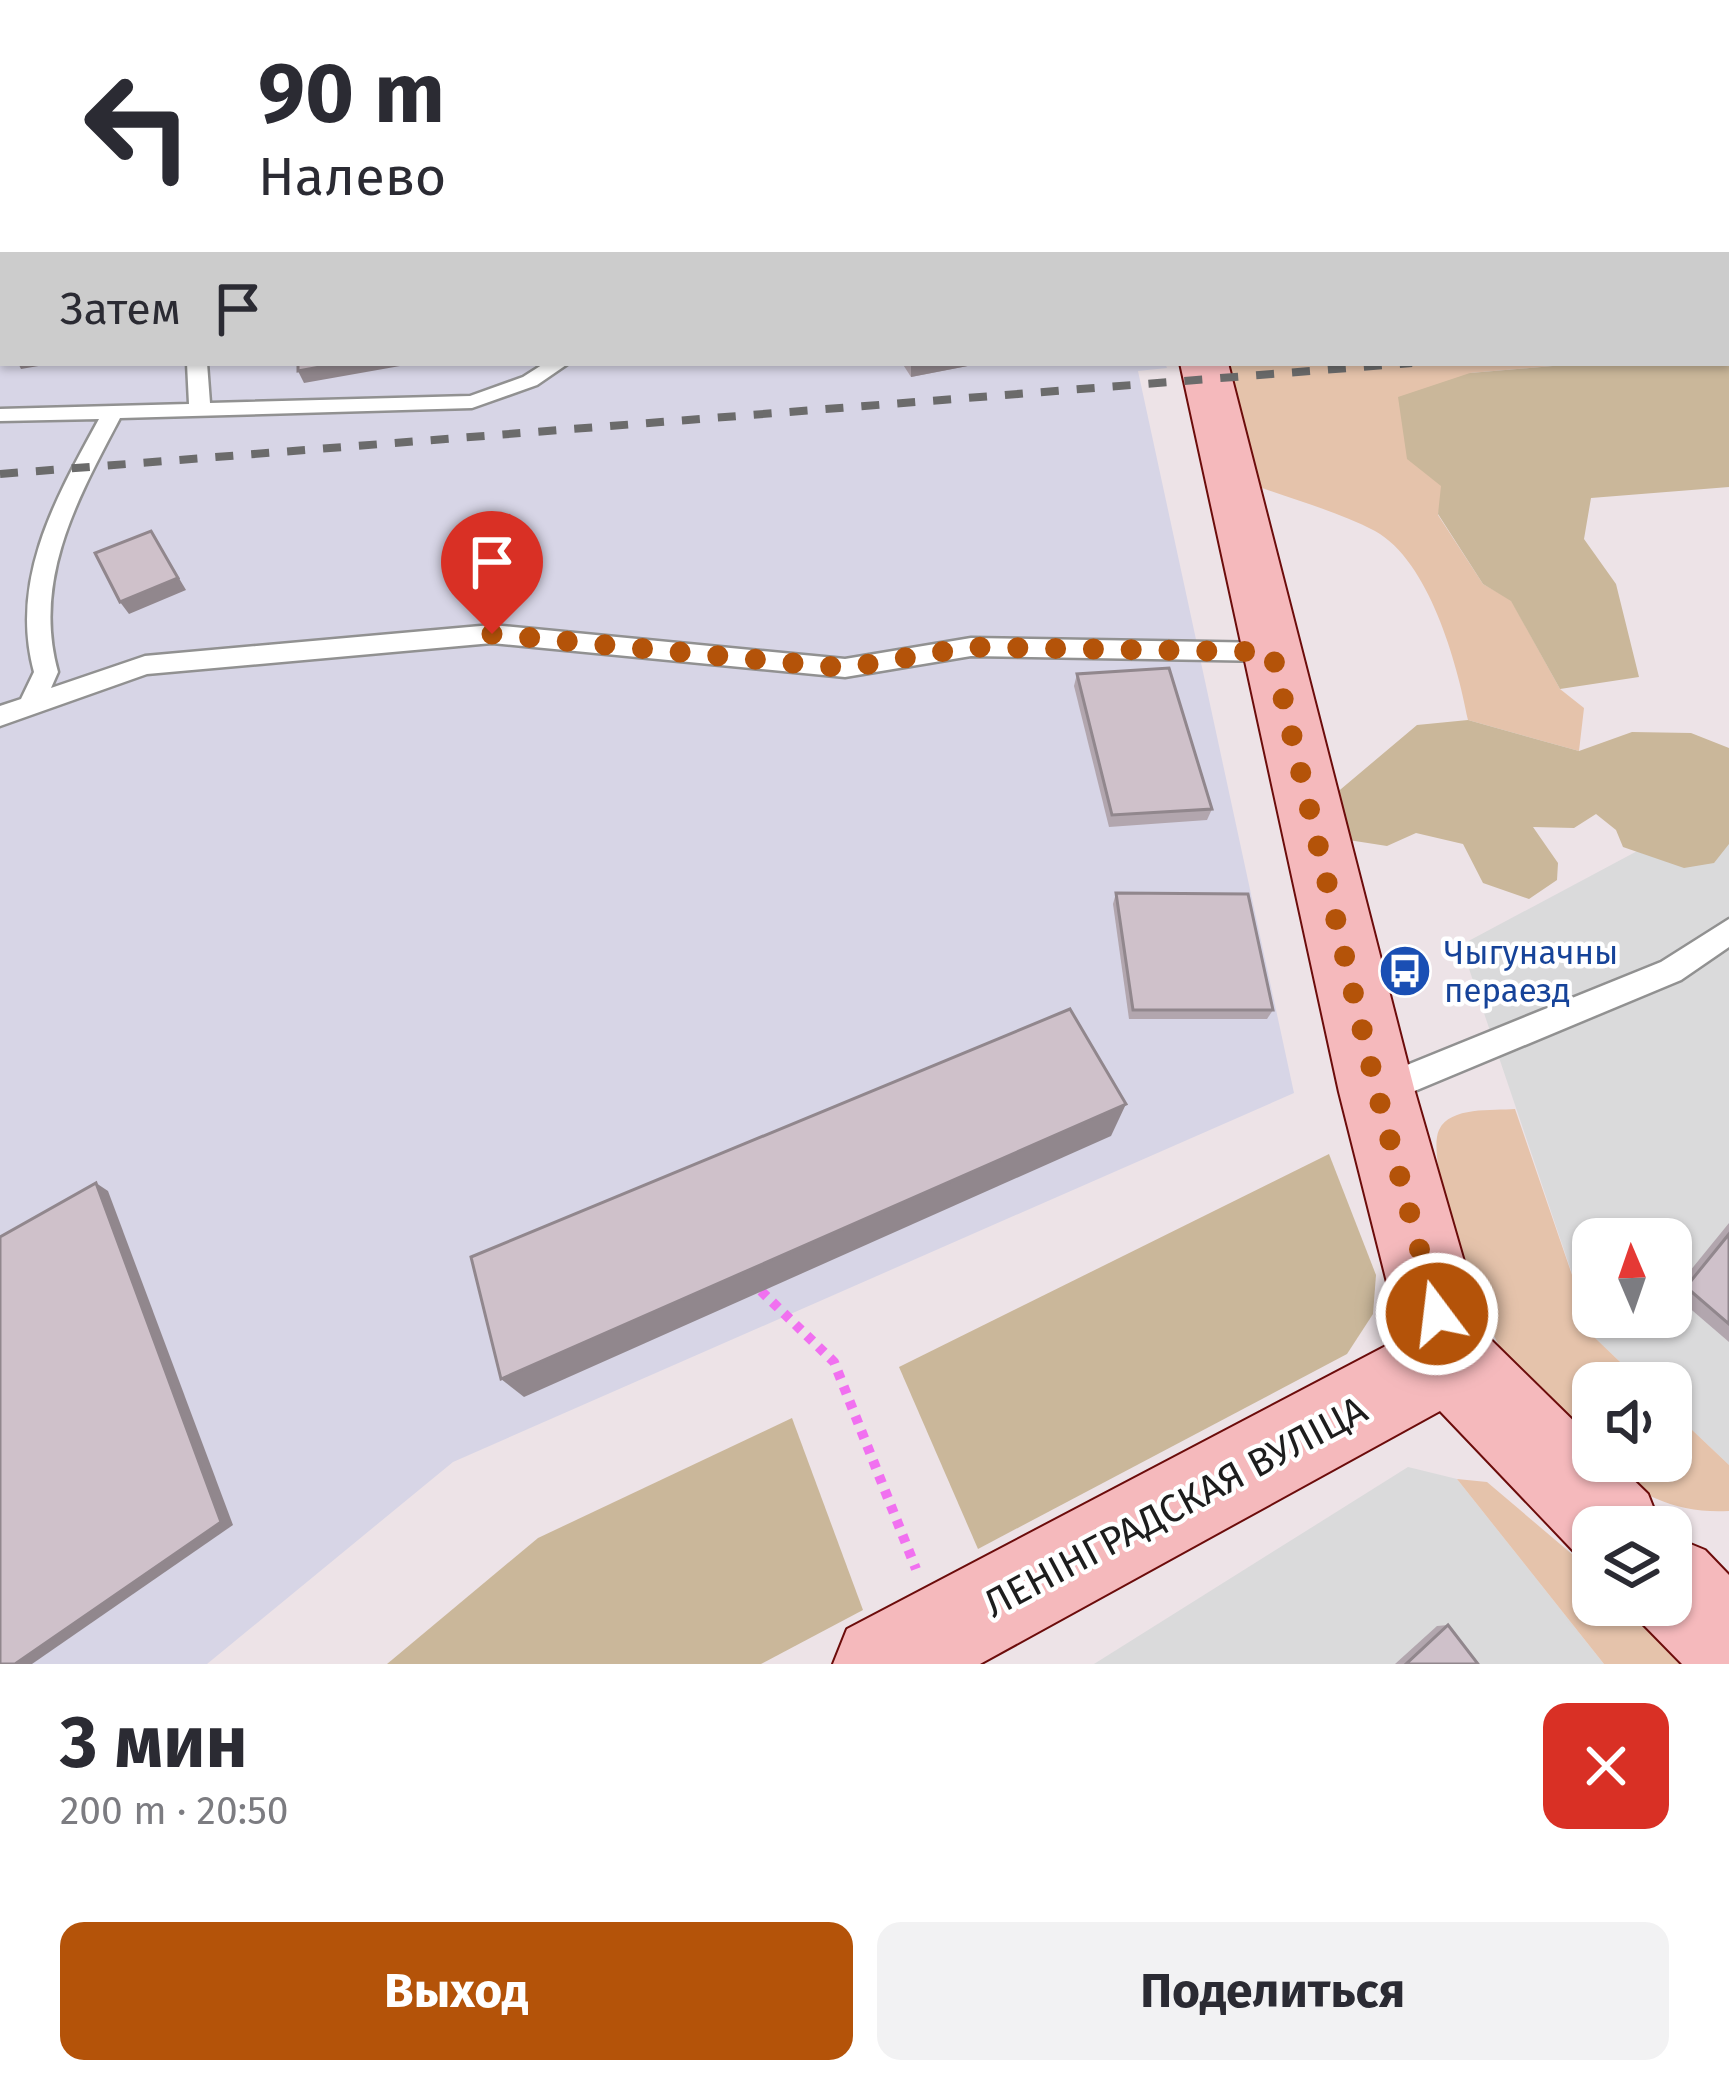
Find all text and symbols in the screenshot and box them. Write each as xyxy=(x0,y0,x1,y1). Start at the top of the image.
text: 90 m xyxy=(258,43,445,144)
icon: left xyxy=(60,48,216,204)
text: Налево xyxy=(258,145,446,209)
icon: arrive xyxy=(205,276,271,342)
text: Затем xyxy=(60,282,181,336)
pin xyxy=(441,511,543,634)
icon: arrive xyxy=(459,529,525,595)
place label: Чыгуначны пераезд xyxy=(1444,933,1618,1011)
bus stop icon: Чыгуначны пераезд xyxy=(1377,943,1433,999)
north arrow xyxy=(1572,1218,1692,1338)
map controls xyxy=(1572,1218,1692,1626)
position arrow xyxy=(1374,1251,1500,1377)
button: sound xyxy=(1572,1362,1692,1482)
street label: ЛЕНІНГРАДСКАЯ ВУЛІЦА xyxy=(976,1386,1375,1627)
button: layers xyxy=(1572,1506,1692,1626)
text: 3 мин xyxy=(60,1700,248,1786)
button: close xyxy=(1543,1703,1669,1829)
text: 200 m · 20:50 xyxy=(60,1788,289,1834)
button: Выход xyxy=(60,1922,853,2060)
button: Поделиться xyxy=(877,1922,1669,2060)

